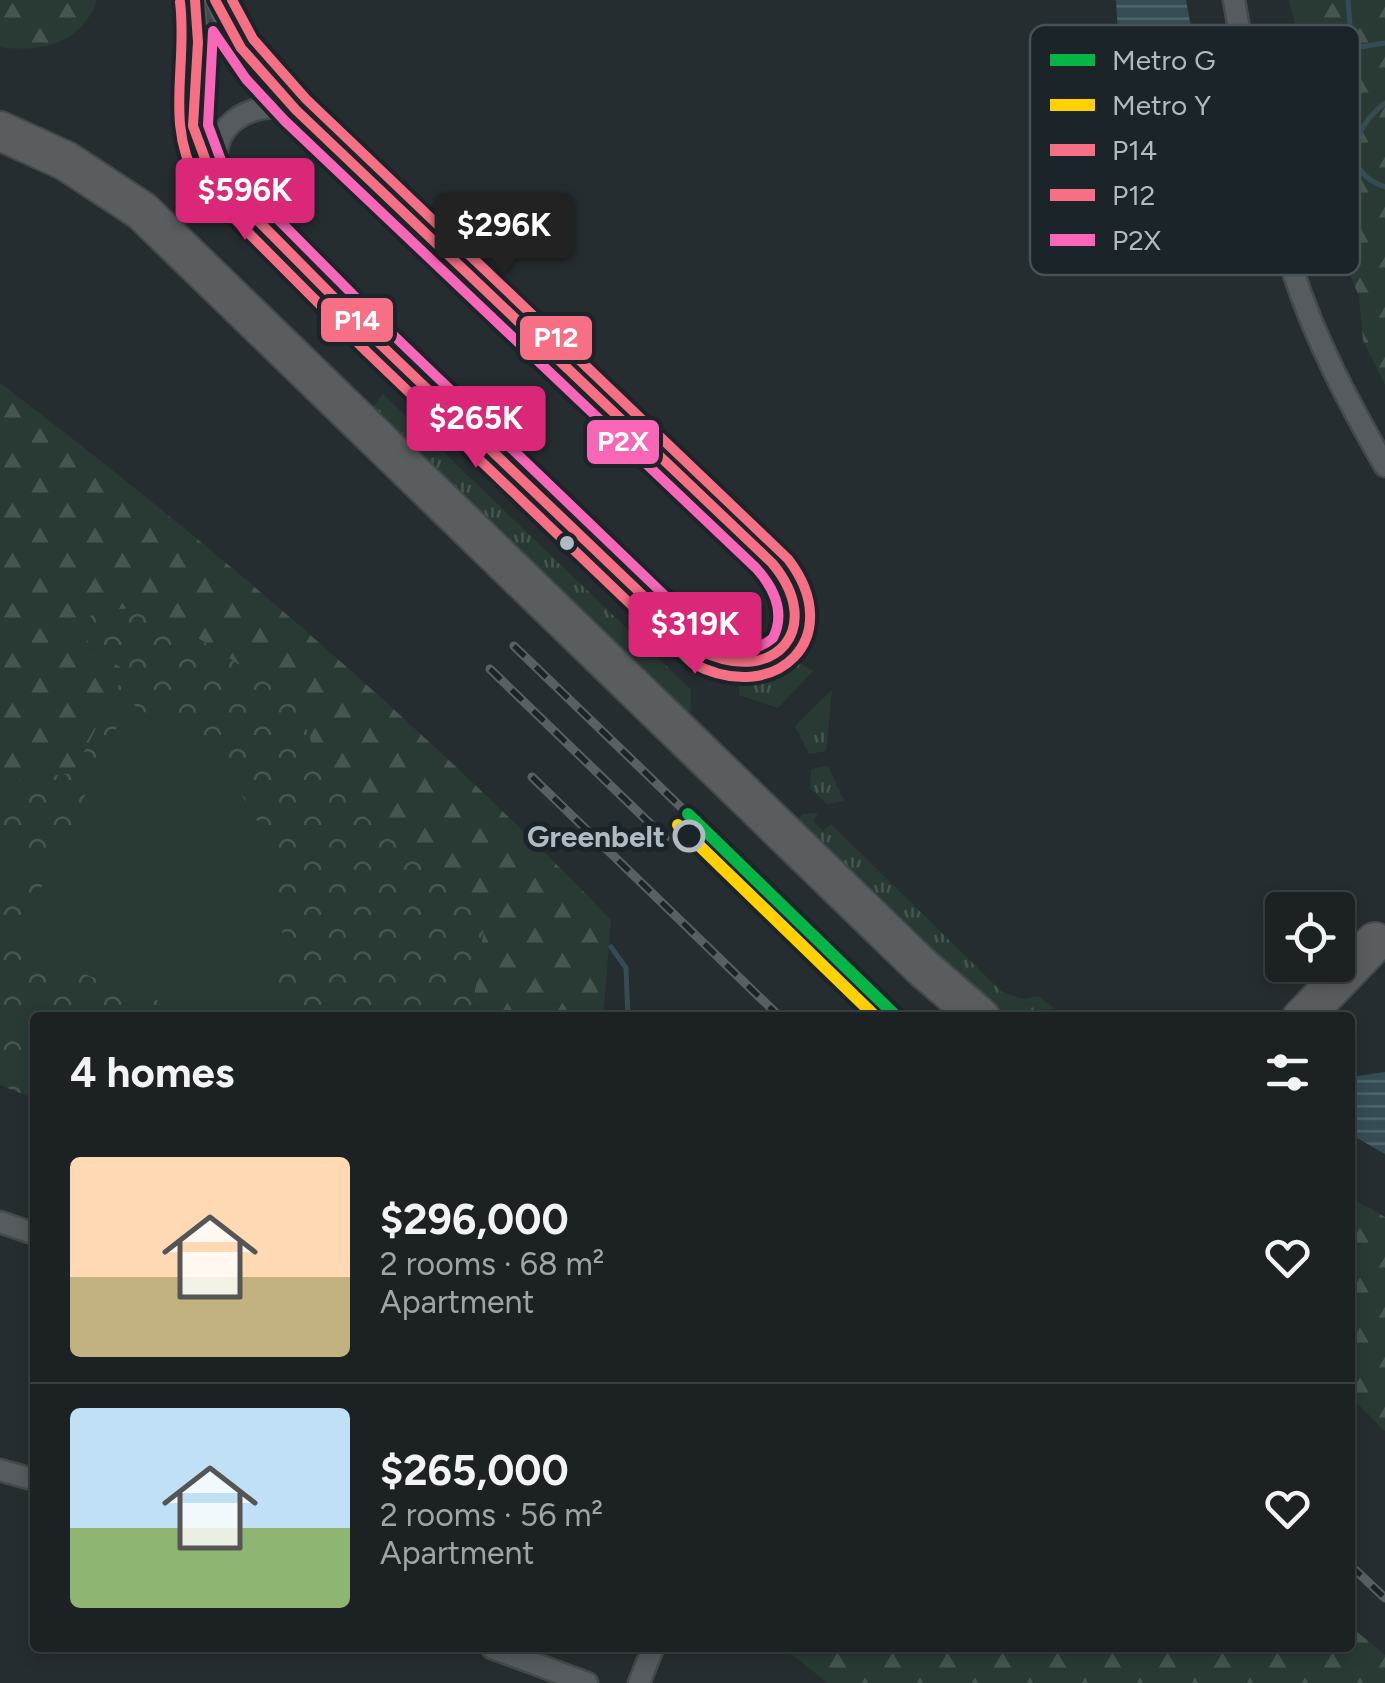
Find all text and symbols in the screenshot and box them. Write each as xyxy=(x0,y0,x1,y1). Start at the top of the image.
legend xyxy=(1030,25,1360,275)
text: Metro G xyxy=(1112,43,1215,77)
text: Metro Y xyxy=(1112,88,1211,122)
text: P14 xyxy=(1112,133,1157,167)
pin: $596K xyxy=(175,158,315,243)
text: $596K xyxy=(198,171,292,209)
text: P12 xyxy=(1112,178,1155,212)
pin: $296K xyxy=(434,193,574,278)
text: $296K xyxy=(457,206,551,244)
text: P2X xyxy=(1112,223,1161,257)
line badge: P14 xyxy=(319,296,395,344)
text: P14 xyxy=(334,303,380,337)
line badge: P12 xyxy=(518,314,594,362)
text: P12 xyxy=(534,320,578,354)
pin: $265K xyxy=(406,386,546,471)
text: $265K xyxy=(429,399,523,437)
line badge: P2X xyxy=(585,418,661,466)
text: P2X xyxy=(597,424,649,458)
unlabelled marker xyxy=(557,533,577,553)
pin: $319K xyxy=(625,592,765,677)
text: $319K xyxy=(651,605,739,643)
place label: Greenbelt xyxy=(527,818,665,855)
marker: Greenbelt xyxy=(674,821,704,851)
map controls xyxy=(1265,892,1355,982)
button: locate xyxy=(1265,892,1355,982)
icon: filters xyxy=(1260,1045,1315,1100)
text: 4 homes xyxy=(70,1047,234,1098)
text: $296,000 xyxy=(380,1194,569,1245)
icon: home xyxy=(150,1197,270,1317)
icon: heart xyxy=(1260,1230,1315,1285)
text: 2 rooms · 68 m² xyxy=(380,1245,604,1283)
text: Apartment xyxy=(380,1283,534,1321)
text: $265,000 xyxy=(380,1445,569,1496)
icon: home xyxy=(150,1448,270,1568)
icon: heart xyxy=(1260,1481,1315,1536)
text: 2 rooms · 56 m² xyxy=(380,1496,603,1534)
text: Apartment xyxy=(380,1534,534,1572)

